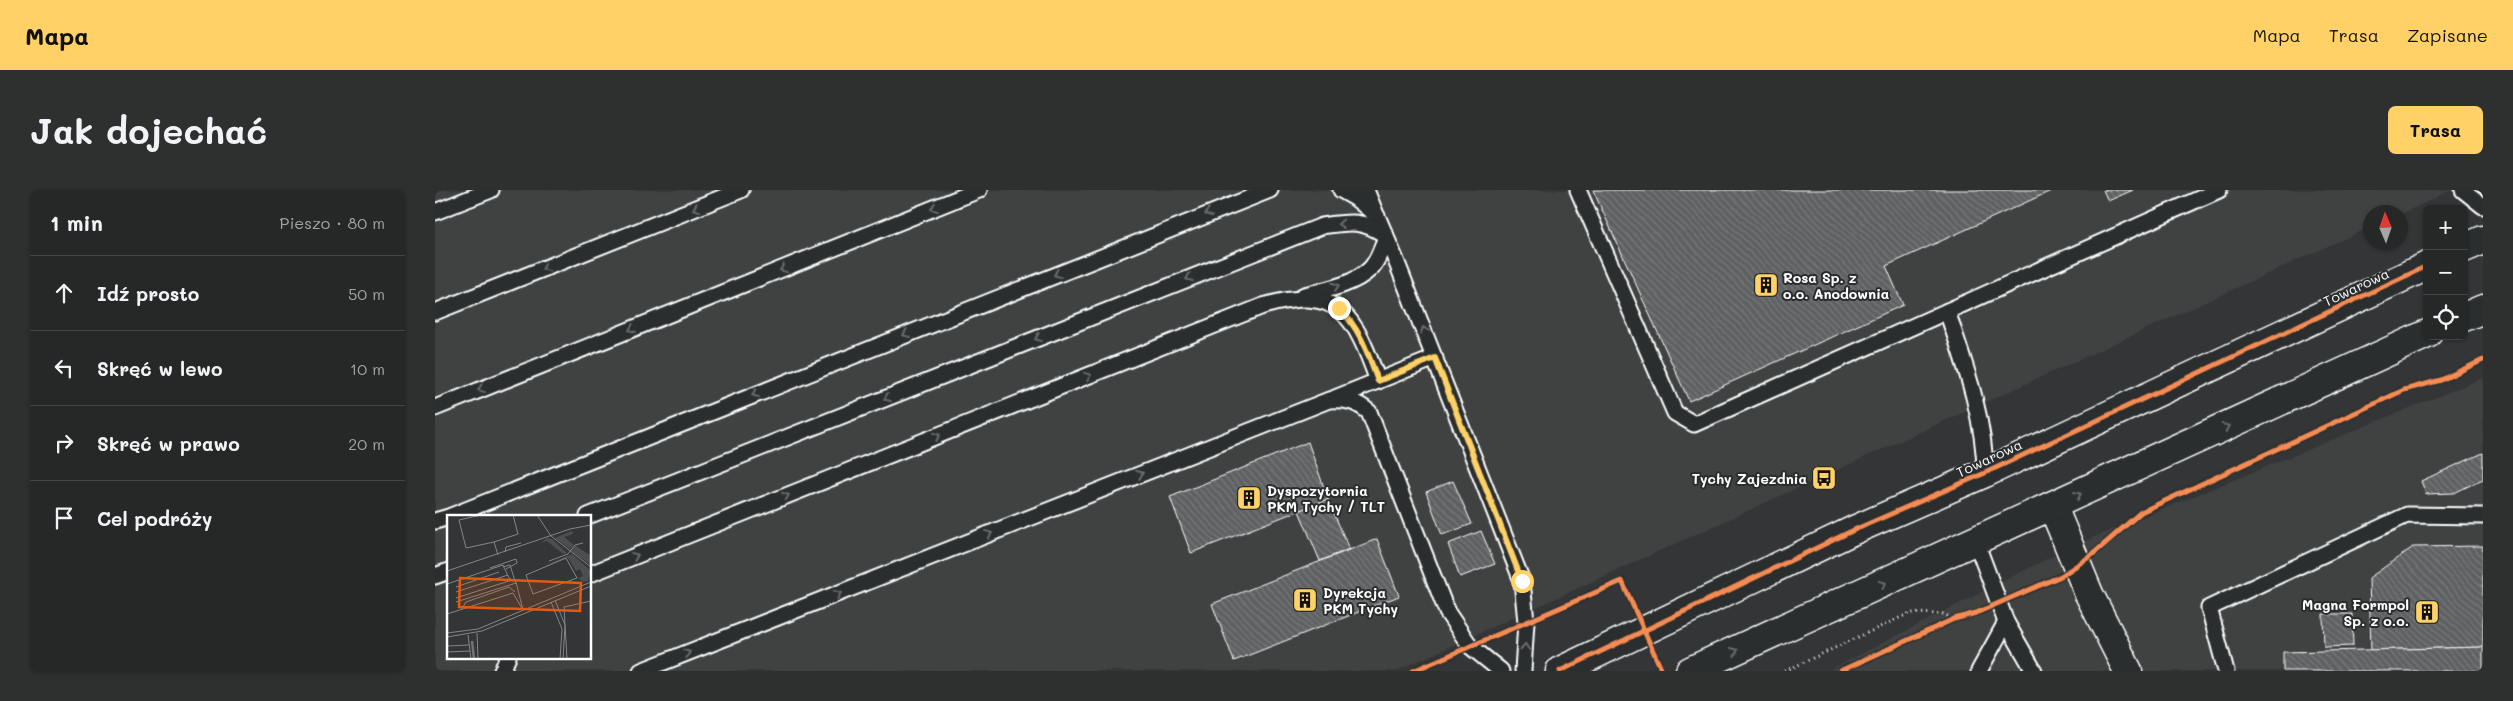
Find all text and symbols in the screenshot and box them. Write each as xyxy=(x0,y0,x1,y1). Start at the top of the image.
text: Mapa xyxy=(25,20,89,51)
text: Mapa xyxy=(2253,23,2301,47)
text: Trasa xyxy=(2329,23,2379,47)
text: Zapisane xyxy=(2407,23,2488,47)
button: Trasa xyxy=(2388,106,2483,154)
text: Jak dojechać xyxy=(30,107,267,153)
one-way arrow xyxy=(692,202,700,212)
one-way arrow xyxy=(930,202,938,212)
north arrow xyxy=(2363,205,2408,250)
map controls xyxy=(2423,205,2468,340)
button: + xyxy=(2423,205,2468,250)
one-way arrow xyxy=(1204,207,1213,218)
text: 1 min xyxy=(50,209,103,236)
text: Pieszo · 80 m xyxy=(280,212,385,233)
one-way arrow xyxy=(1337,218,1345,229)
button: − xyxy=(2423,250,2468,295)
one-way arrow xyxy=(541,262,549,272)
one-way arrow xyxy=(779,262,788,273)
street label: Towarowa xyxy=(2320,263,2392,311)
one-way arrow xyxy=(1053,267,1062,278)
place label: Rosa Sp. z o.o. Anodownia xyxy=(1783,268,1890,303)
one-way arrow xyxy=(1185,272,1194,283)
building icon: Rosa Sp. z o.o. Anodownia xyxy=(1753,272,1779,298)
icon: ahead xyxy=(50,279,78,307)
text: Idź prosto xyxy=(97,281,199,306)
one-way arrow xyxy=(1331,282,1340,292)
text: 50 m xyxy=(348,283,385,304)
button: locate xyxy=(2423,295,2468,340)
route end xyxy=(1328,297,1351,320)
one-way arrow xyxy=(628,323,637,333)
one-way arrow xyxy=(1419,326,1430,335)
one-way arrow xyxy=(902,328,911,338)
one-way arrow xyxy=(1034,332,1043,342)
icon: left xyxy=(50,354,78,382)
text: Skręć w lewo xyxy=(97,356,223,381)
text: 10 m xyxy=(350,358,385,379)
one-way arrow xyxy=(1084,372,1092,382)
one-way arrow xyxy=(477,383,486,394)
one-way arrow xyxy=(751,388,760,399)
one-way arrow xyxy=(883,392,892,402)
one-way arrow xyxy=(2221,422,2230,433)
icon: right xyxy=(50,429,78,457)
text: Skręć w prawo xyxy=(97,431,240,456)
one-way arrow xyxy=(932,431,941,442)
text: 20 m xyxy=(348,433,385,454)
street label: Towarowa xyxy=(1953,434,2025,482)
bus stop icon: Tychy Zajezdnia xyxy=(1811,465,1837,491)
place label: Tychy Zajezdnia xyxy=(1692,469,1807,488)
one-way arrow xyxy=(1135,470,1144,481)
place label: Dyspozytornia PKM Tychy / TLT xyxy=(1267,481,1385,516)
building icon: Dyspozytornia PKM Tychy / TLT xyxy=(1236,485,1262,511)
one-way arrow xyxy=(2073,490,2082,501)
one-way arrow xyxy=(781,491,790,502)
icon: arrive xyxy=(50,504,78,532)
text: Cel podróży xyxy=(97,506,212,531)
inset map xyxy=(447,515,591,658)
one-way arrow xyxy=(984,530,993,540)
one-way arrow xyxy=(630,551,639,562)
route start xyxy=(1511,570,1534,593)
one-way arrow xyxy=(1878,579,1887,590)
place label: Dyrekcja PKM Tychy xyxy=(1323,583,1399,618)
building icon: Dyrekcja PKM Tychy xyxy=(1292,587,1318,613)
one-way arrow xyxy=(833,589,842,600)
place label: Magna Formpol Sp. z o.o. xyxy=(2302,595,2409,630)
building icon: Magna Formpol Sp. z o.o. xyxy=(2414,599,2440,625)
one-way arrow xyxy=(1519,642,1530,650)
one-way arrow xyxy=(1730,647,1739,657)
one-way arrow xyxy=(682,649,691,659)

